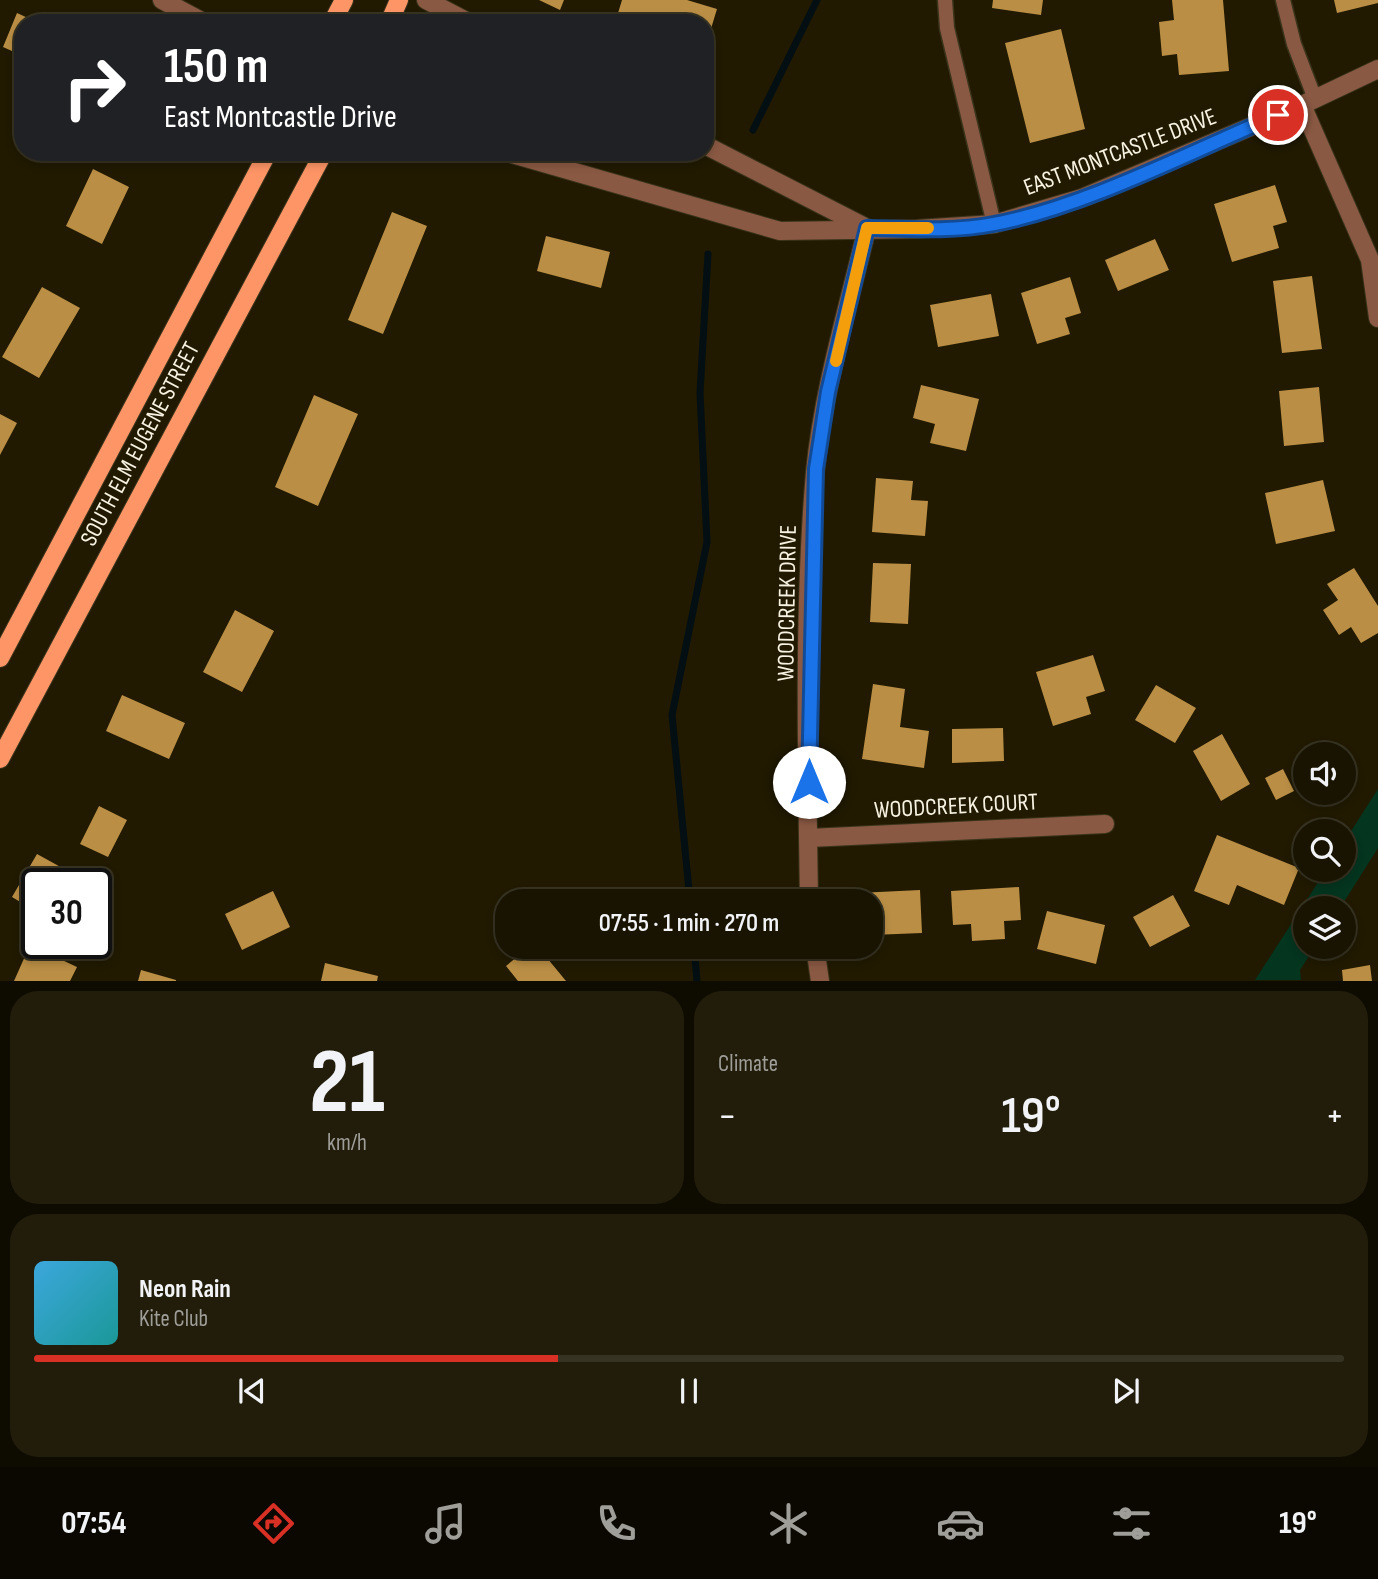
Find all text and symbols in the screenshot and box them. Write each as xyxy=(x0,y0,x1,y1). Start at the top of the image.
text: 150 m xyxy=(164,38,268,97)
icon: right xyxy=(49,42,140,133)
pin xyxy=(1248,85,1308,145)
icon: arrive xyxy=(1259,96,1297,134)
text: East Montcastle Drive xyxy=(164,98,397,137)
street label: EAST MONTCASTLE DRIVE xyxy=(1020,102,1220,202)
street label: SOUTH ELM EUGENE STREET xyxy=(74,337,206,551)
street label: WOODCREEK DRIVE xyxy=(771,524,803,682)
map controls xyxy=(1293,742,1356,959)
button: sound xyxy=(1293,742,1356,805)
position arrow xyxy=(772,745,846,819)
street label: WOODCREEK COURT xyxy=(873,787,1039,825)
button: search xyxy=(1293,819,1356,882)
speed limit sign: 30 xyxy=(21,868,112,959)
button: layers xyxy=(1293,896,1356,959)
text: 07:55 · 1 min · 270 m xyxy=(599,908,779,939)
text: 21 xyxy=(309,1029,385,1138)
text: Climate xyxy=(718,1050,778,1078)
text: 19° xyxy=(1001,1085,1061,1148)
text: − xyxy=(718,1094,737,1139)
text: + xyxy=(1325,1094,1344,1139)
text: km/h xyxy=(327,1129,367,1157)
text: Neon Rain xyxy=(139,1274,231,1305)
text: Kite Club xyxy=(139,1305,208,1333)
icon: previous xyxy=(233,1372,271,1410)
icon: pause xyxy=(670,1372,708,1410)
icon: next xyxy=(1107,1372,1145,1410)
icon: directions xyxy=(249,1499,298,1548)
icon: music xyxy=(421,1499,470,1548)
icon: phone xyxy=(592,1499,641,1548)
icon: climate xyxy=(764,1499,813,1548)
icon: car xyxy=(936,1499,985,1548)
icon: filters xyxy=(1107,1499,1156,1548)
text: 07:54 xyxy=(61,1504,126,1543)
text: 19° xyxy=(1279,1504,1317,1543)

